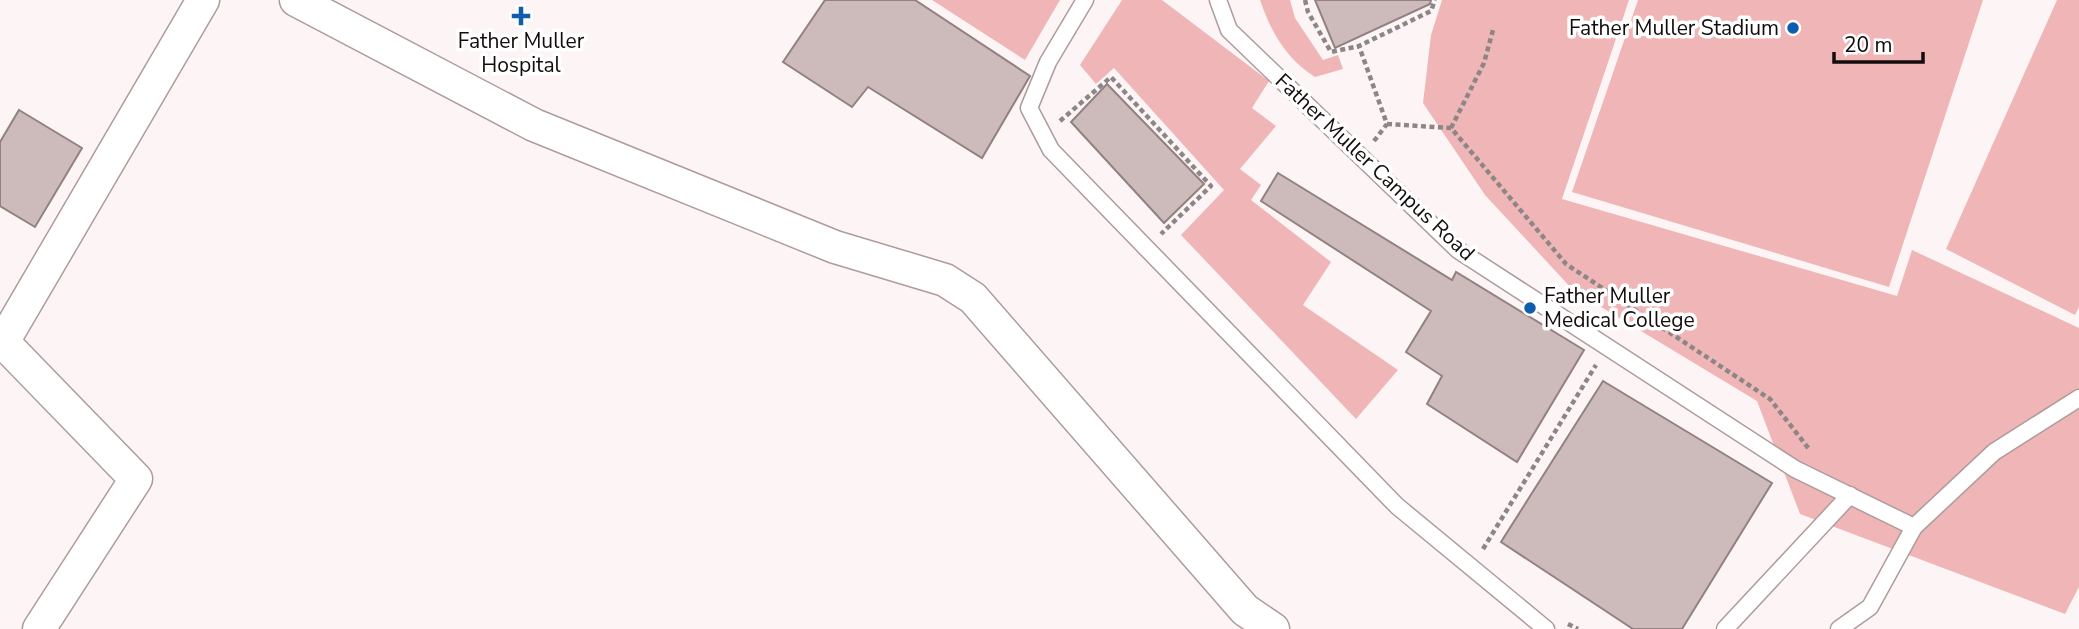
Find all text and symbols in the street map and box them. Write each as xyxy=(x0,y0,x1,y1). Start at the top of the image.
marker: Father Muller Hospital xyxy=(511,6,531,26)
place label: Father Muller Stadium xyxy=(1569,14,1779,42)
marker: Father Muller Stadium xyxy=(1785,20,1801,36)
scale bar xyxy=(1834,21,1923,65)
place label: Father Muller Hospital xyxy=(458,27,585,79)
text: 20 m xyxy=(1844,31,1893,59)
street label: Father Muller Campus Road xyxy=(1269,67,1481,267)
place label: Father Muller Medical College xyxy=(1544,282,1695,334)
marker: Father Muller Medical College xyxy=(1522,300,1538,316)

